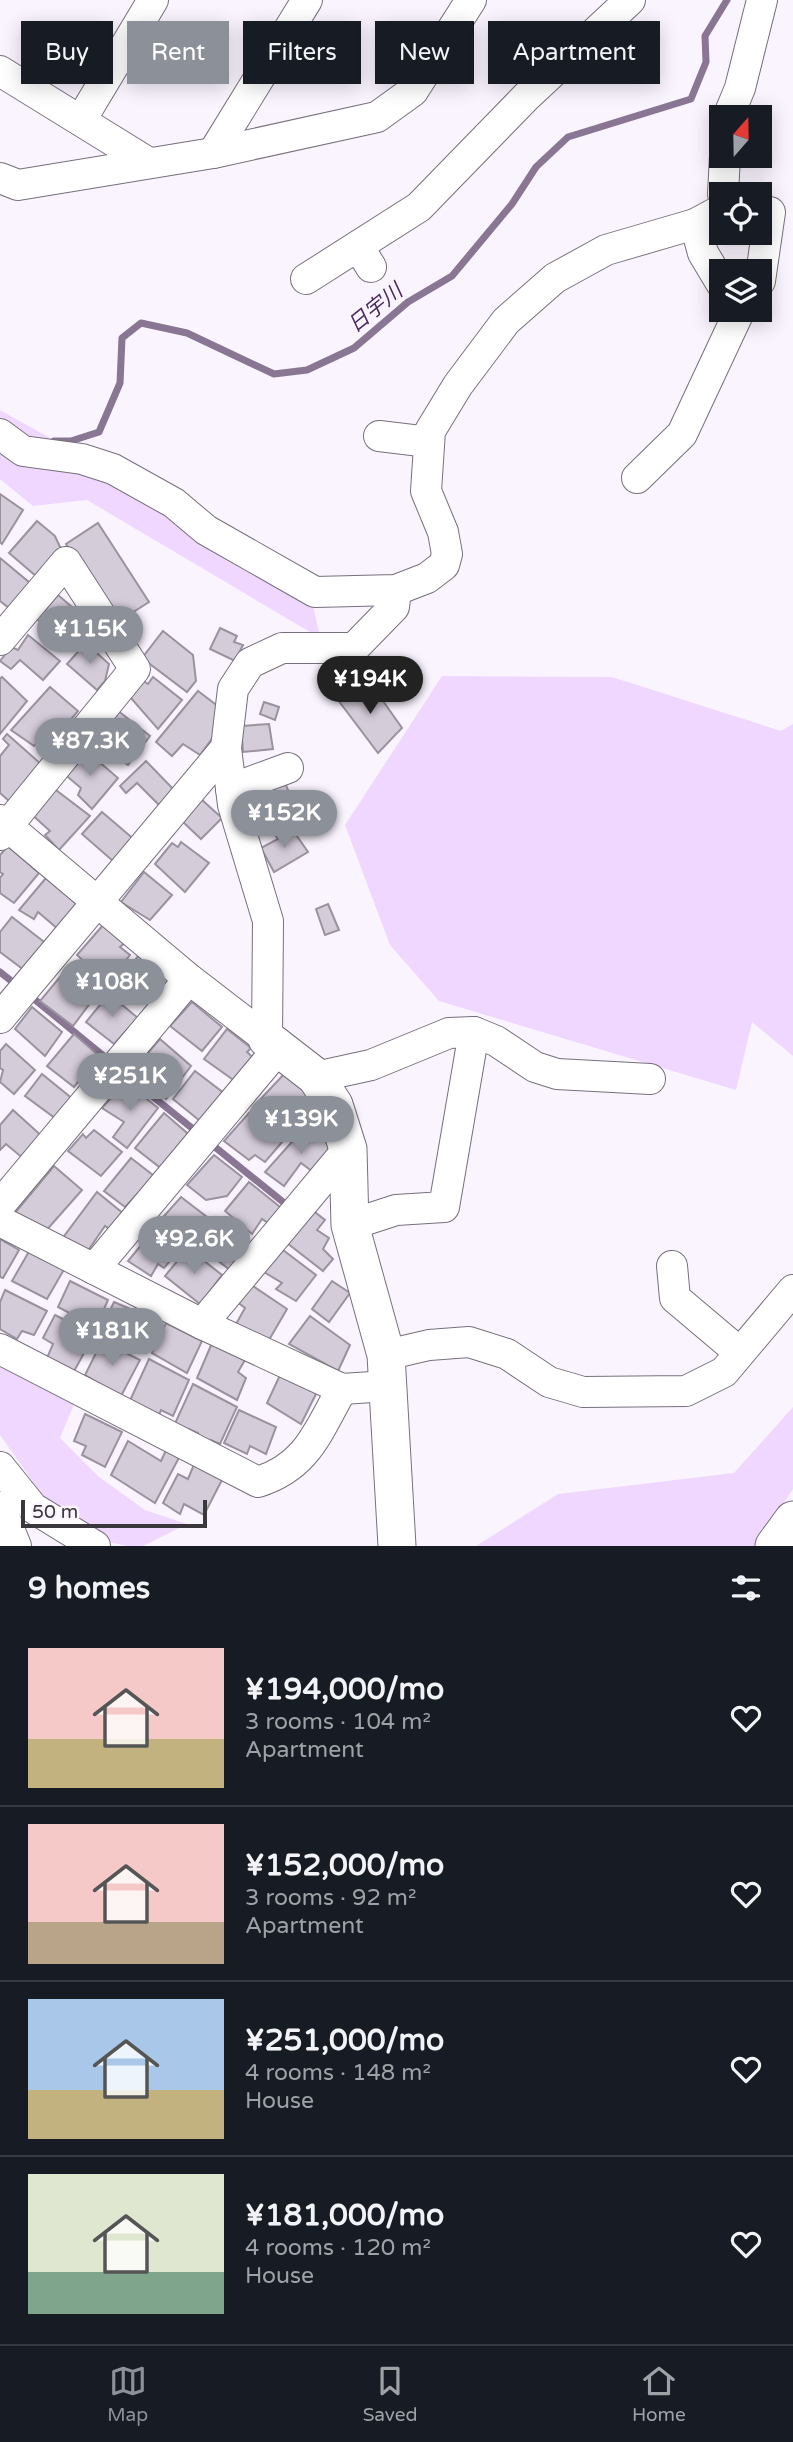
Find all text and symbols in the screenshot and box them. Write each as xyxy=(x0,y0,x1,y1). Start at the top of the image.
chip: Buy xyxy=(21,21,113,84)
chip: Rent xyxy=(127,21,229,84)
chip: Filters xyxy=(243,21,361,84)
chip: New xyxy=(375,21,474,84)
chip: Apartment xyxy=(488,21,660,84)
north arrow xyxy=(709,105,772,168)
map controls xyxy=(709,105,772,322)
button: locate xyxy=(709,182,772,245)
button: layers xyxy=(709,259,772,322)
water label: 日宇川 xyxy=(343,278,409,338)
pin: ¥115K xyxy=(41,606,139,666)
text: ¥115K xyxy=(53,615,127,643)
pin: ¥194K xyxy=(321,656,419,716)
text: ¥194K xyxy=(333,665,407,693)
pin: ¥87.3K xyxy=(33,718,147,778)
text: ¥87.3K xyxy=(51,727,129,755)
pin: ¥152K xyxy=(235,790,333,850)
text: ¥152K xyxy=(247,799,321,827)
pin: ¥108K xyxy=(63,960,161,1019)
text: ¥108K xyxy=(75,968,149,996)
pin: ¥251K xyxy=(81,1054,179,1113)
text: ¥251K xyxy=(93,1062,167,1090)
pin: ¥139K xyxy=(252,1096,350,1156)
text: ¥139K xyxy=(264,1105,338,1133)
pin: ¥92.6K xyxy=(137,1216,251,1276)
text: ¥92.6K xyxy=(154,1225,234,1253)
pin: ¥181K xyxy=(63,1308,161,1368)
text: ¥181K xyxy=(75,1317,149,1345)
scale bar xyxy=(21,1497,206,1529)
text: 50 m xyxy=(32,1501,78,1523)
icon: filters xyxy=(727,1569,765,1607)
text: 9 homes xyxy=(28,1570,150,1607)
text: ¥194,000/mo xyxy=(245,1671,444,1708)
icon: home xyxy=(84,1676,168,1760)
icon: heart xyxy=(727,1699,765,1737)
text: 3 rooms · 104 m² xyxy=(245,1708,431,1736)
text: Apartment xyxy=(245,1736,364,1764)
text: ¥152,000/mo xyxy=(245,1847,444,1884)
icon: home xyxy=(84,1852,168,1936)
icon: heart xyxy=(727,1875,765,1913)
text: 3 rooms · 92 m² xyxy=(245,1884,416,1912)
text: Apartment xyxy=(245,1912,364,1940)
text: ¥251,000/mo xyxy=(245,2022,444,2059)
icon: home xyxy=(84,2027,168,2111)
icon: heart xyxy=(727,2050,765,2088)
text: 4 rooms · 148 m² xyxy=(245,2059,431,2087)
text: House xyxy=(245,2087,314,2115)
text: ¥181,000/mo xyxy=(245,2197,444,2234)
icon: home xyxy=(84,2202,168,2286)
icon: heart xyxy=(727,2225,765,2263)
text: 4 rooms · 120 m² xyxy=(245,2234,431,2262)
text: House xyxy=(245,2262,314,2290)
tab: Map xyxy=(107,2362,148,2426)
tab: Saved xyxy=(363,2362,418,2426)
tab: Home xyxy=(632,2362,686,2426)

